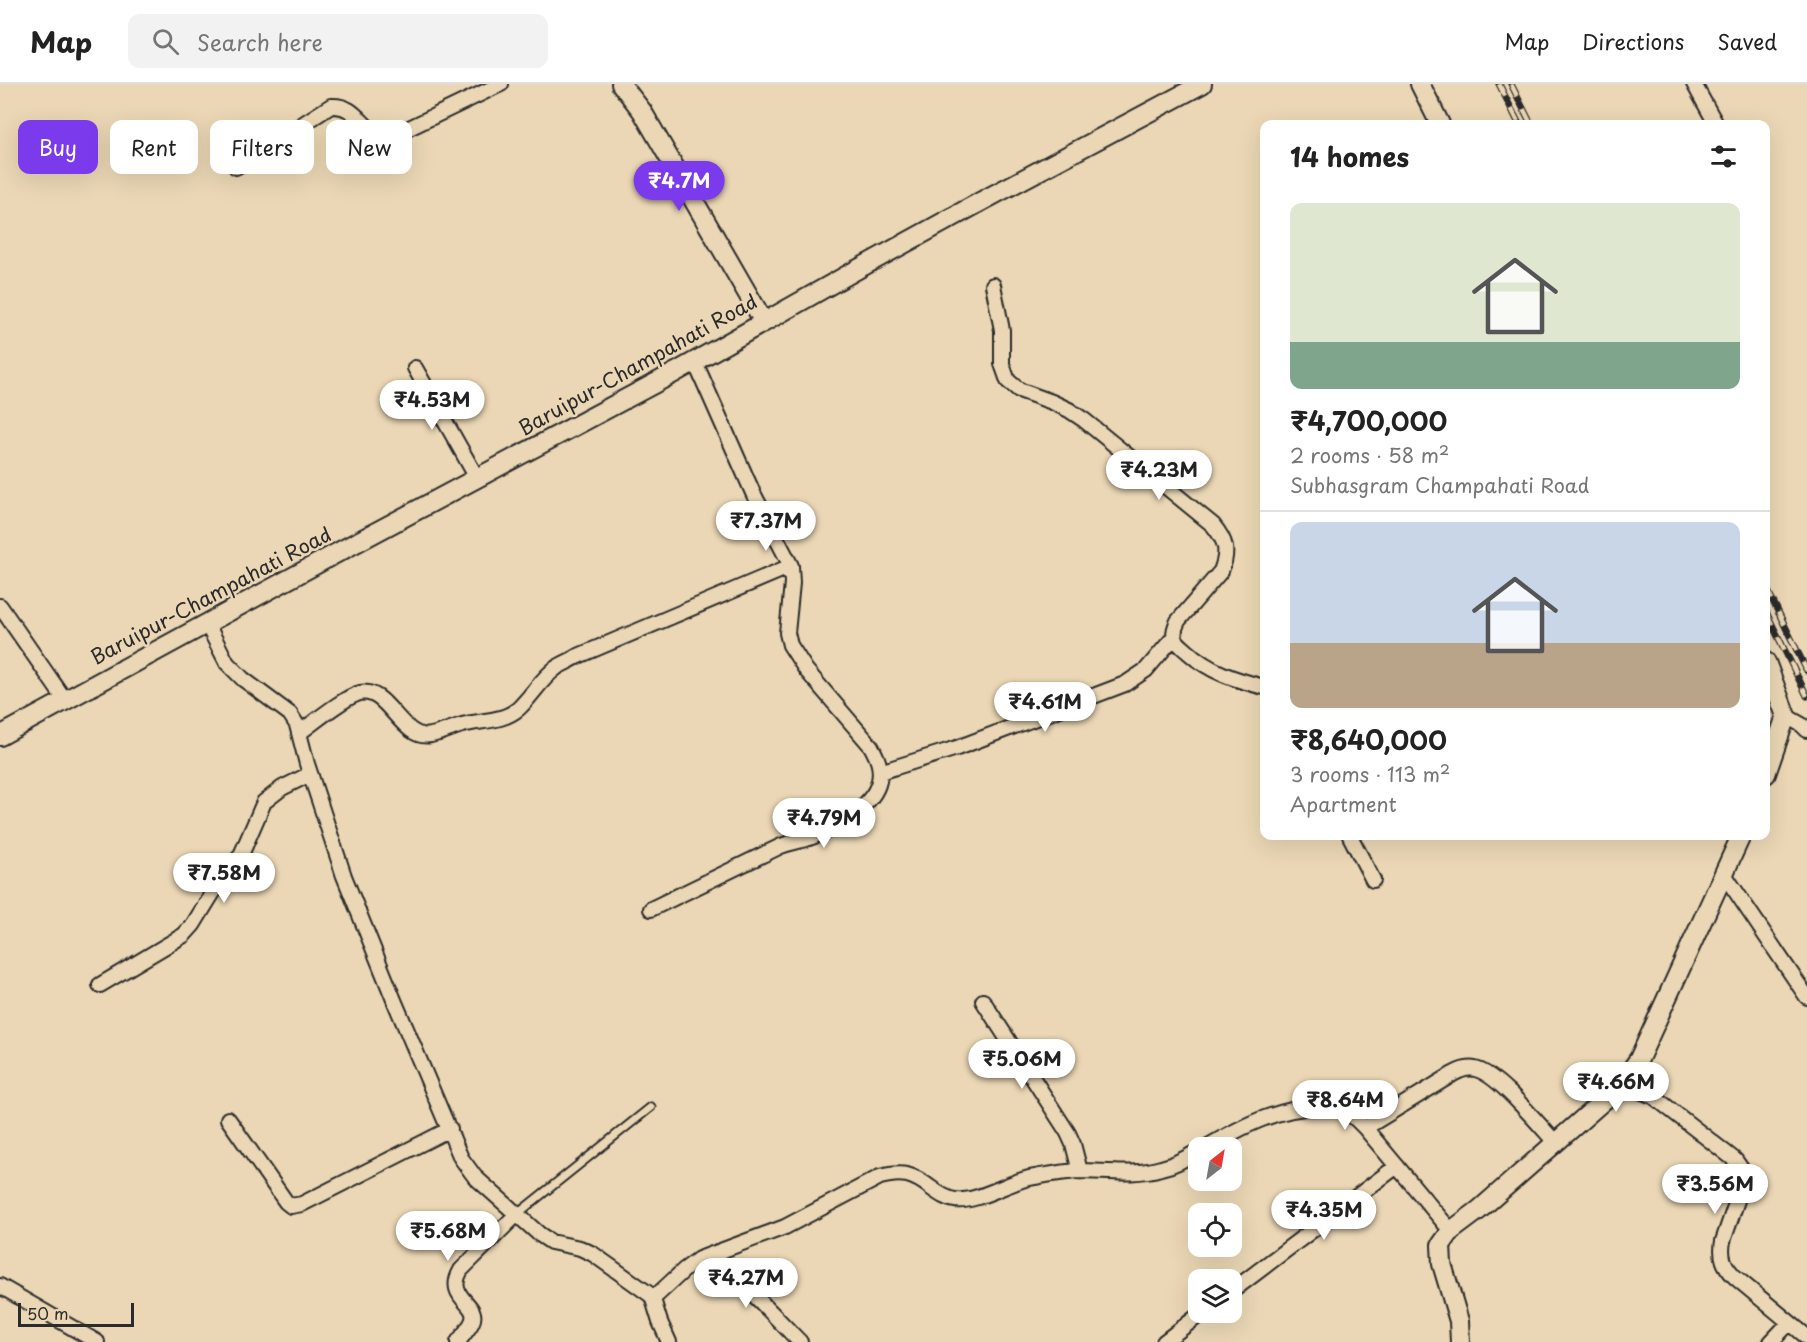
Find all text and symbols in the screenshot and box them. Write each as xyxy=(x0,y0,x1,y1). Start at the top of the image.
search box xyxy=(128,14,548,68)
text: Map xyxy=(30,20,92,63)
icon: search xyxy=(149,25,182,58)
text: Search here xyxy=(197,25,323,58)
text: Map xyxy=(1504,25,1549,57)
text: Directions xyxy=(1582,25,1684,57)
text: Saved xyxy=(1717,25,1777,57)
chip: Buy xyxy=(18,120,98,174)
chip: Rent xyxy=(110,120,198,174)
chip: Filters xyxy=(210,120,314,174)
chip: New xyxy=(326,120,412,174)
text: 14 homes xyxy=(1290,137,1409,176)
icon: filters xyxy=(1707,140,1740,173)
pin: ₹4.7M xyxy=(637,161,721,212)
text: ₹4.7M xyxy=(648,165,710,195)
icon: home xyxy=(1461,242,1569,350)
street label: Baruipur-Champahati Road xyxy=(513,286,763,442)
pin: ₹4.53M xyxy=(383,380,481,431)
text: ₹4.53M xyxy=(394,384,470,414)
text: ₹4,700,000 xyxy=(1290,401,1447,440)
text: 2 rooms · 58 m² xyxy=(1290,440,1449,470)
pin: ₹4.23M xyxy=(1110,450,1208,501)
text: ₹4.23M xyxy=(1120,454,1198,484)
text: Subhasgram Champahati Road xyxy=(1290,470,1589,500)
pin: ₹7.37M xyxy=(717,501,815,552)
text: ₹7.37M xyxy=(730,505,802,535)
street label: Baruipur-Champahati Road xyxy=(85,519,336,672)
icon: home xyxy=(1461,561,1569,669)
pin: ₹4.61M xyxy=(996,682,1094,733)
text: ₹4.61M xyxy=(1008,686,1082,716)
text: ₹8,640,000 xyxy=(1290,720,1447,759)
text: 3 rooms · 113 m² xyxy=(1290,759,1450,789)
text: Apartment xyxy=(1290,789,1397,819)
pin: ₹4.79M xyxy=(775,798,873,849)
text: ₹4.79M xyxy=(786,802,862,832)
pin: ₹7.58M xyxy=(175,853,273,904)
text: ₹7.58M xyxy=(187,857,261,887)
pin: ₹5.06M xyxy=(973,1039,1071,1090)
text: ₹5.06M xyxy=(982,1043,1062,1073)
pin: ₹4.66M xyxy=(1567,1062,1665,1113)
text: ₹4.66M xyxy=(1577,1066,1655,1096)
pin: ₹8.64M xyxy=(1296,1080,1394,1131)
text: ₹8.64M xyxy=(1306,1084,1384,1114)
north arrow xyxy=(1188,1137,1242,1191)
map controls xyxy=(1188,1137,1242,1323)
pin: ₹3.56M xyxy=(1666,1164,1764,1215)
text: ₹3.56M xyxy=(1676,1168,1754,1198)
pin: ₹4.35M xyxy=(1275,1190,1373,1241)
text: ₹4.35M xyxy=(1285,1194,1363,1224)
button: locate xyxy=(1188,1203,1242,1257)
pin: ₹5.68M xyxy=(399,1211,497,1262)
text: ₹5.68M xyxy=(410,1215,486,1245)
pin: ₹4.27M xyxy=(697,1258,795,1309)
text: ₹4.27M xyxy=(708,1262,784,1292)
button: layers xyxy=(1188,1269,1242,1323)
scale bar xyxy=(18,1300,134,1328)
text: 50 m xyxy=(27,1301,68,1325)

